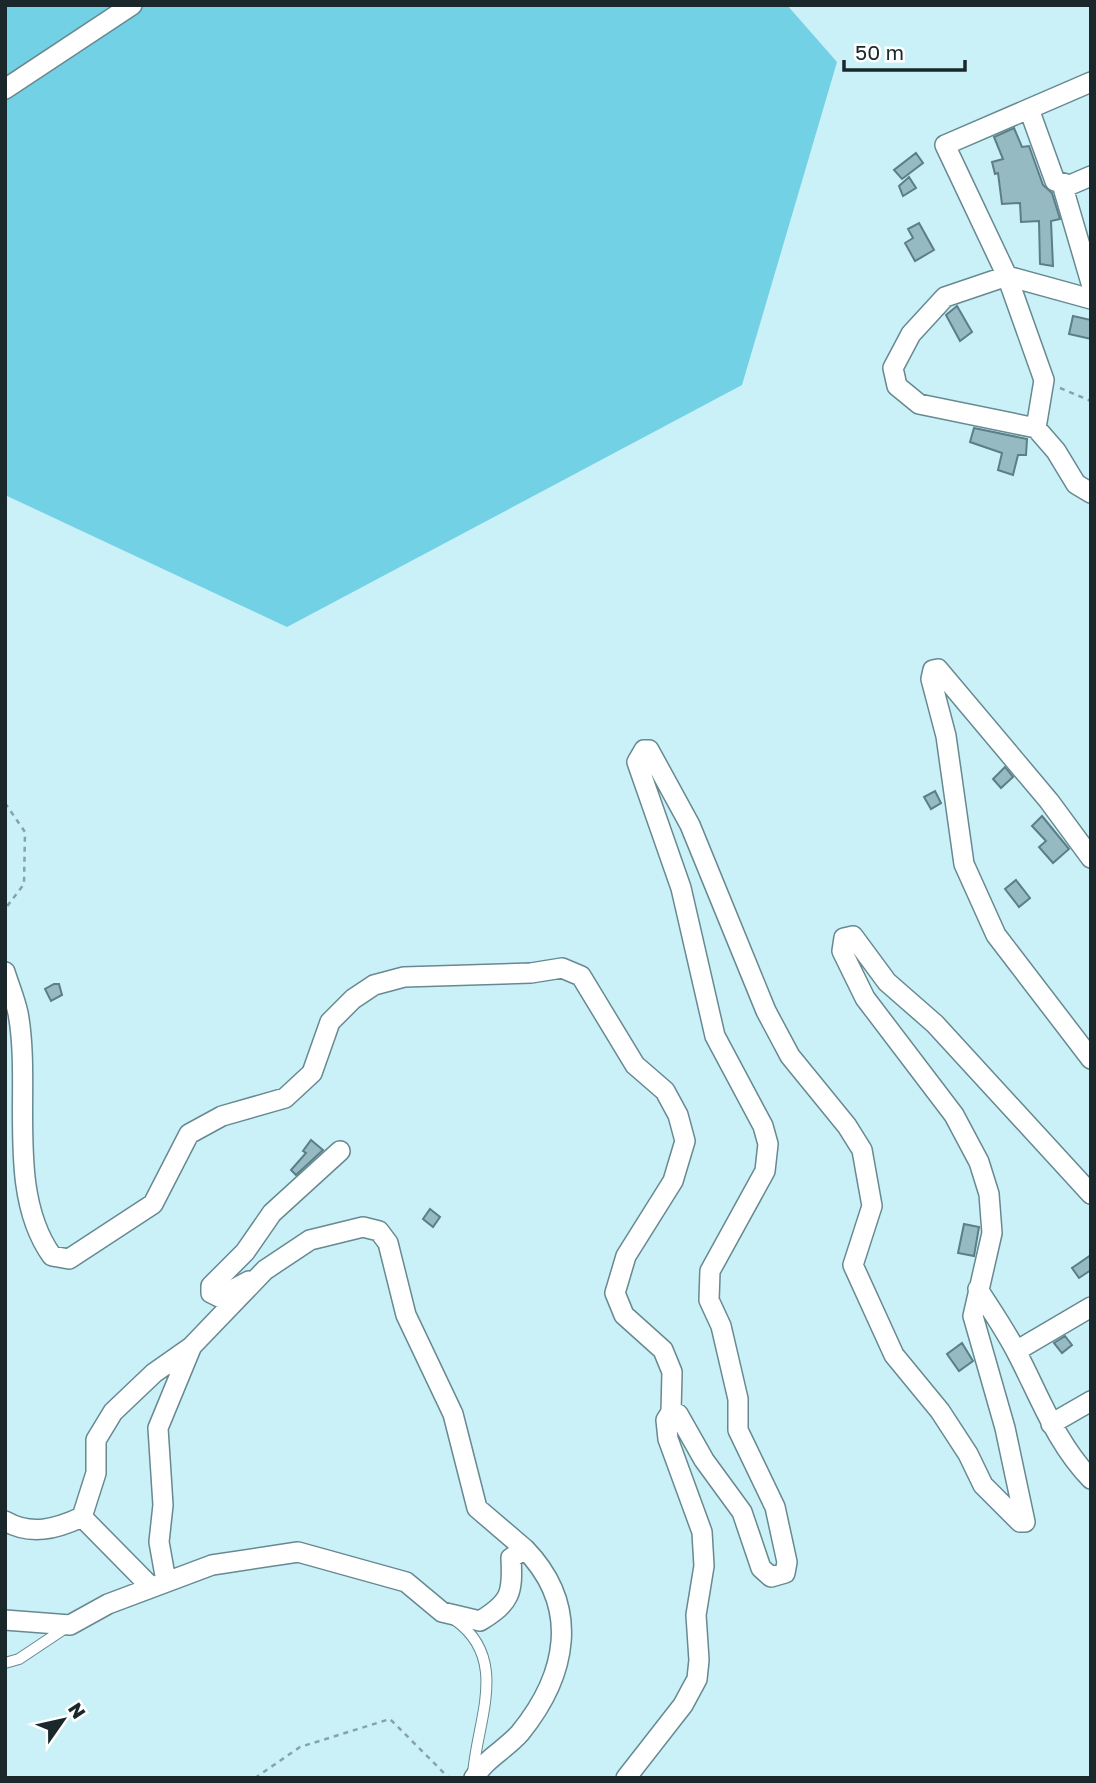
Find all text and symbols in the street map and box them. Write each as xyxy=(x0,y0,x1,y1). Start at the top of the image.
scale bar xyxy=(844,28,965,72)
text: 50 m xyxy=(855,39,904,65)
north arrow xyxy=(28,1685,98,1755)
text: N xyxy=(64,1698,91,1723)

